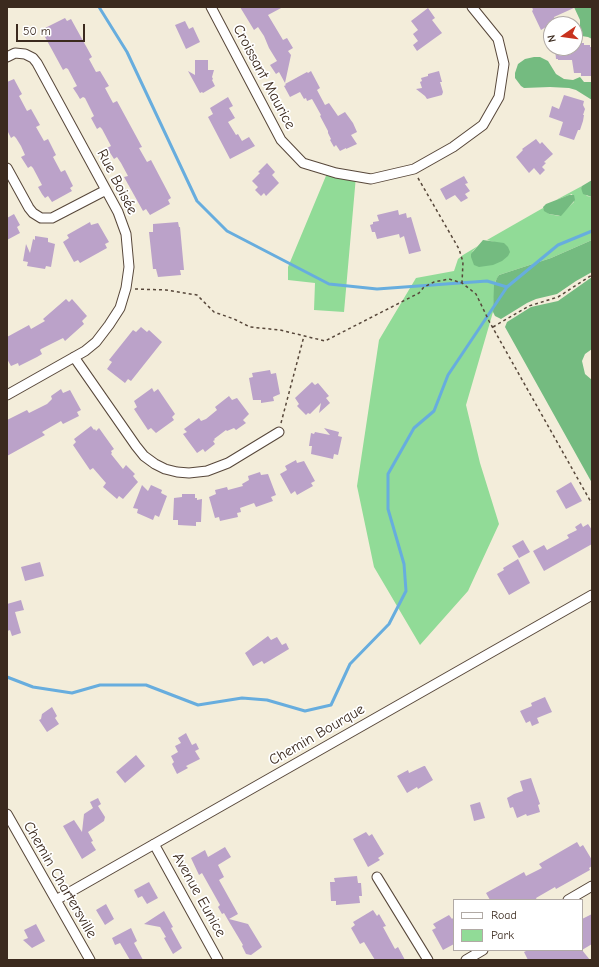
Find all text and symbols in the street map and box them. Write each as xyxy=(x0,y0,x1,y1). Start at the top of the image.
scale bar xyxy=(18,16,87,42)
north arrow xyxy=(543,16,583,56)
street label: Croissant Maurice xyxy=(229,22,299,132)
text: 50 m xyxy=(23,24,51,38)
text: N xyxy=(545,34,559,44)
street label: Rue Boisée xyxy=(93,146,141,218)
street label: Chemin Bourque xyxy=(266,700,368,770)
street label: Chemin Chartersville xyxy=(19,818,101,942)
street label: Avenue Eunice xyxy=(168,850,230,940)
legend xyxy=(453,899,583,951)
text: Road xyxy=(491,908,517,922)
text: Park xyxy=(491,928,514,942)

